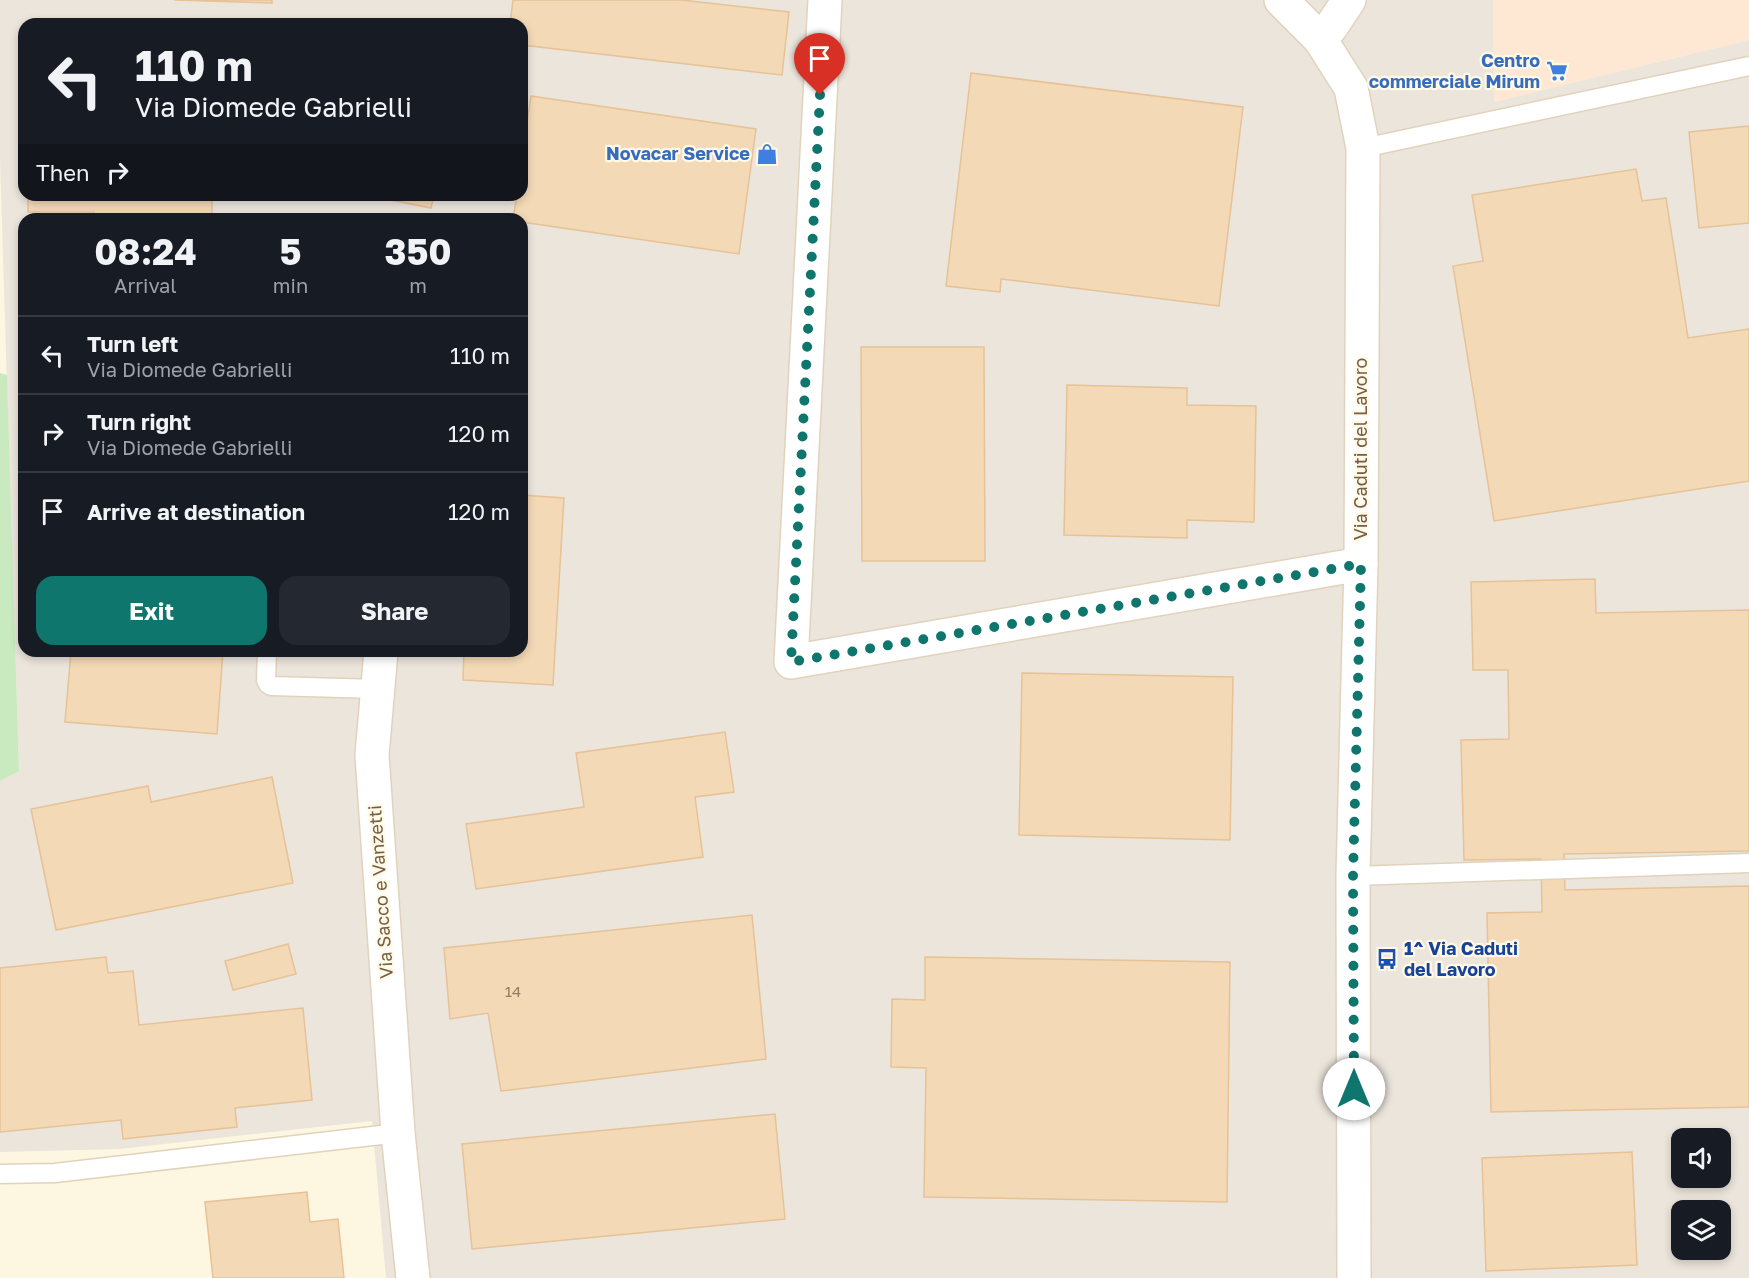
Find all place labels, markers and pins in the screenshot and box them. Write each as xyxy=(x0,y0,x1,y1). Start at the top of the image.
pin xyxy=(794,33,845,95)
place label: Centro commerciale Mirum xyxy=(1369,49,1540,92)
supermarket icon: Centro commerciale Mirum xyxy=(1545,59,1569,83)
place label: Novacar Service xyxy=(606,142,750,164)
shop icon: Novacar Service xyxy=(755,142,779,166)
place label: 1^ Via Caduti del Lavoro xyxy=(1404,937,1518,980)
bus stop icon: 1^ Via Caduti del Lavoro xyxy=(1375,947,1399,971)

